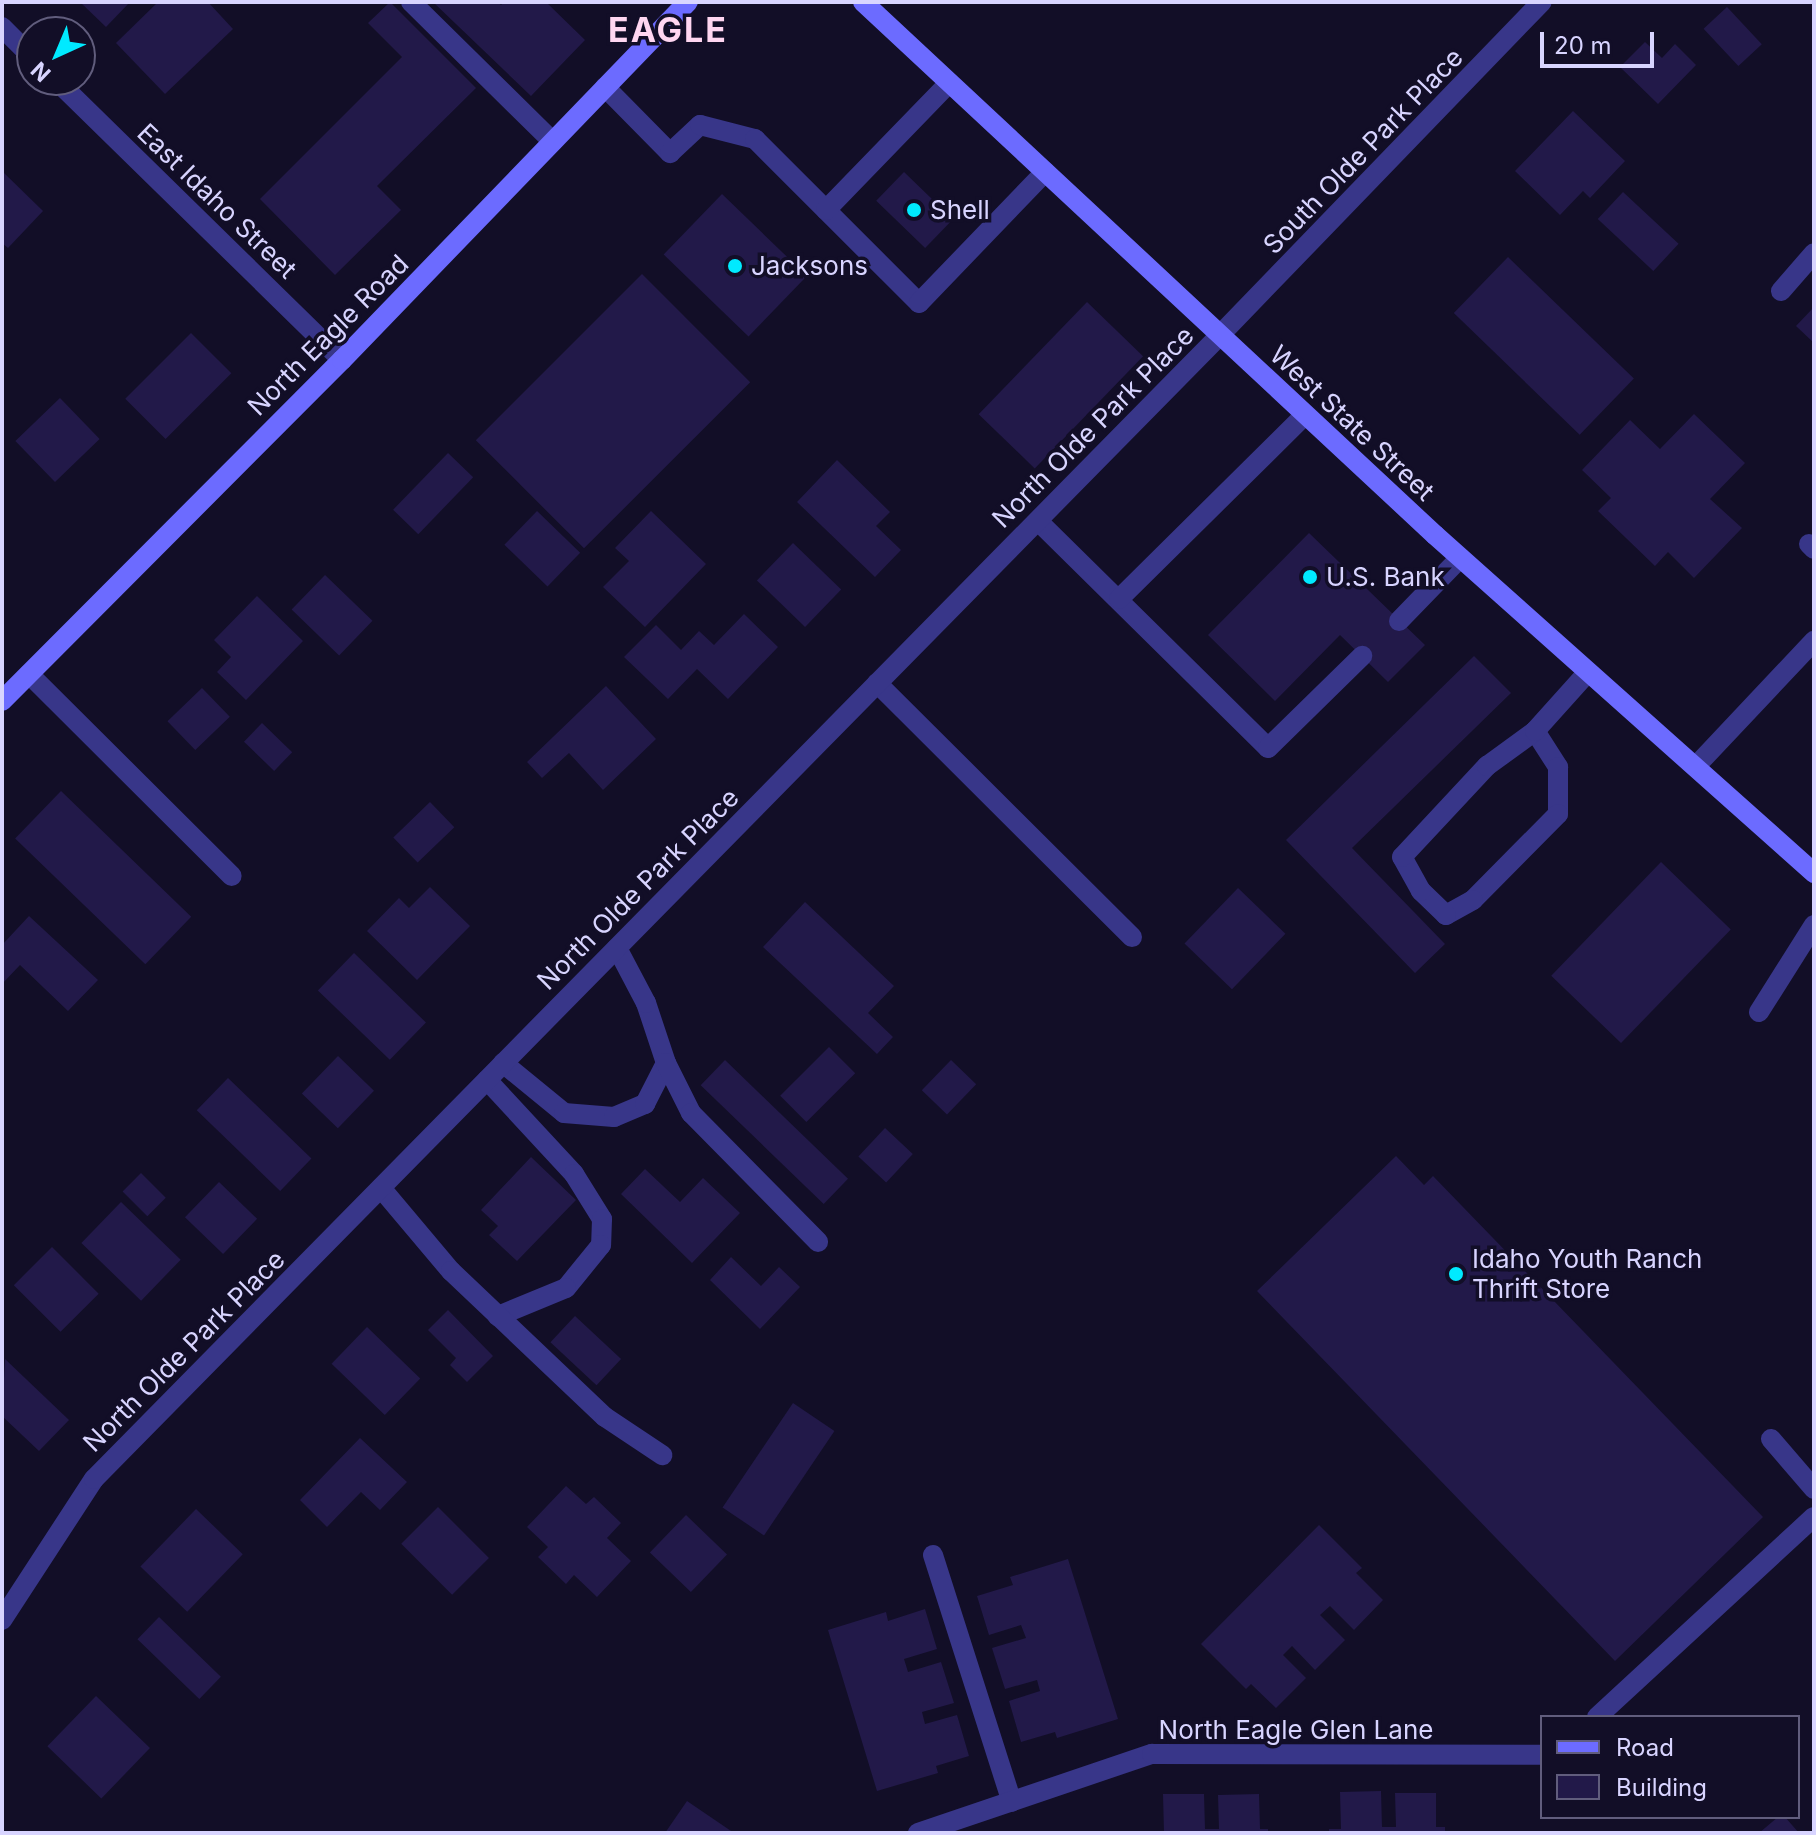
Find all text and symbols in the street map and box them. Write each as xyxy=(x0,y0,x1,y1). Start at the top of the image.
district label: EAGLE xyxy=(608,10,728,50)
north arrow xyxy=(16,16,96,96)
scale bar xyxy=(1544,16,1658,66)
text: 20 m xyxy=(1554,31,1612,60)
street label: South Olde Park Place xyxy=(1257,42,1469,260)
text: N xyxy=(26,57,56,87)
street label: East Idaho Street xyxy=(131,117,303,285)
place label: Shell xyxy=(930,194,990,226)
marker: Shell xyxy=(905,201,923,219)
street label: North Eagle Road xyxy=(241,248,415,422)
place label: Jacksons xyxy=(751,250,868,282)
marker: Jacksons xyxy=(726,257,744,275)
street label: North Olde Park Place xyxy=(986,320,1200,534)
street label: West State Street xyxy=(1263,339,1441,507)
place label: U.S. Bank xyxy=(1326,561,1445,593)
marker: U.S. Bank xyxy=(1301,568,1319,586)
street label: North Olde Park Place xyxy=(531,782,745,996)
place label: Idaho Youth Ranch Thrift Store xyxy=(1472,1243,1702,1304)
street label: North Olde Park Place xyxy=(77,1244,291,1458)
marker: Idaho Youth Ranch Thrift Store xyxy=(1447,1265,1465,1283)
street label: North Eagle Glen Lane xyxy=(1159,1714,1433,1746)
legend xyxy=(1540,1715,1800,1819)
text: Road xyxy=(1616,1733,1674,1762)
text: Building xyxy=(1616,1773,1707,1802)

